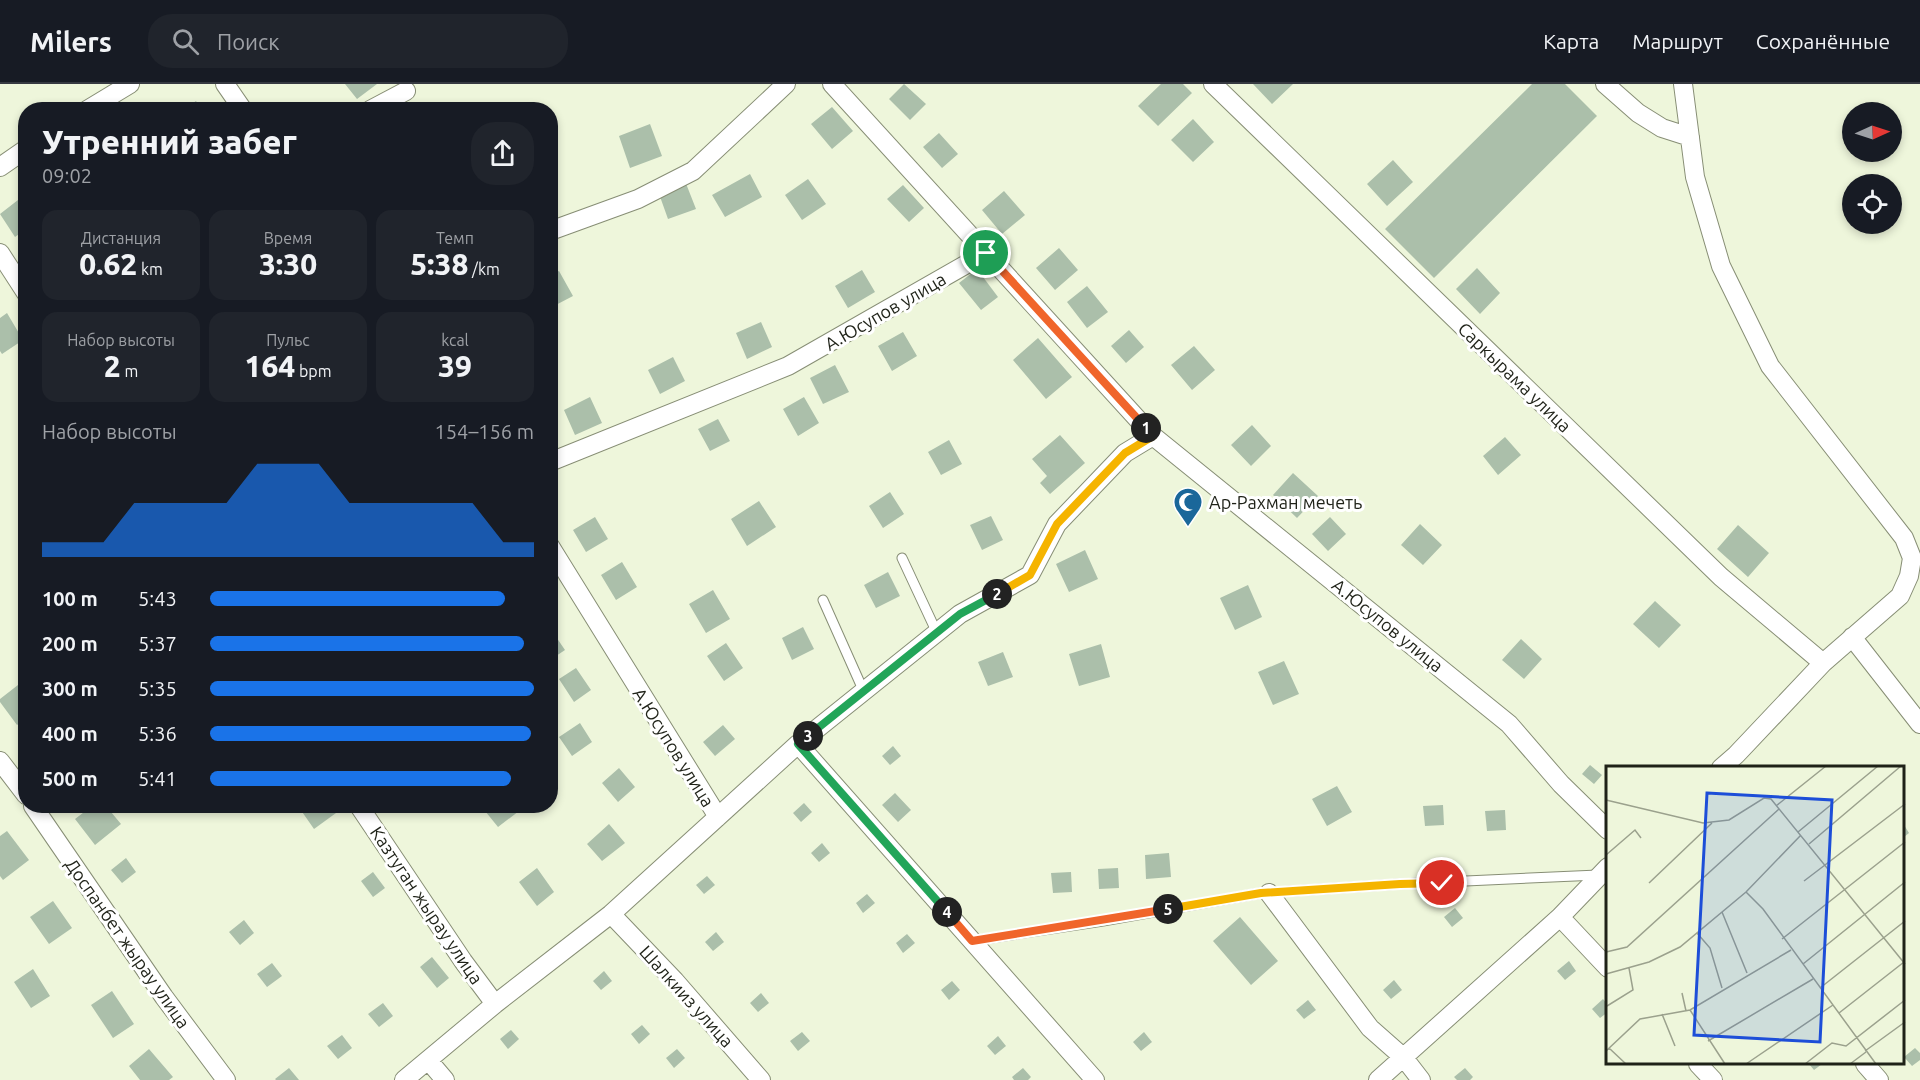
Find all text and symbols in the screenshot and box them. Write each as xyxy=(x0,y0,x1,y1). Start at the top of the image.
search box xyxy=(148,14,568,68)
icon: search xyxy=(169,25,202,58)
text: Milers xyxy=(30,26,112,57)
text: Поиск xyxy=(217,29,280,54)
text: Карта xyxy=(1543,29,1599,53)
text: Маршрут xyxy=(1632,29,1723,53)
text: Сохранённые xyxy=(1756,29,1890,53)
north arrow xyxy=(1842,102,1902,162)
map controls xyxy=(1842,102,1902,234)
button: share xyxy=(471,122,534,185)
text: Утренний забег xyxy=(42,123,297,160)
text: 09:02 xyxy=(42,164,92,187)
button: locate xyxy=(1842,174,1902,234)
pin xyxy=(960,227,1011,278)
text: Дистанция xyxy=(81,229,161,247)
text: Время xyxy=(264,229,312,247)
text: Темп xyxy=(436,229,474,247)
icon: arrive xyxy=(969,236,1002,269)
text: 0.62 xyxy=(79,247,137,281)
text: 3:30 xyxy=(259,247,317,281)
text: 5:38 xyxy=(410,247,468,281)
text: km xyxy=(137,260,163,278)
text: /km xyxy=(468,260,500,278)
street label: А.Юсупов улица xyxy=(821,268,949,354)
street label: Саркырама улица xyxy=(1454,318,1576,436)
text: Набор высоты xyxy=(67,331,175,349)
text: Пульс xyxy=(266,331,310,349)
text: kcal xyxy=(441,331,469,349)
text: 2 xyxy=(104,349,121,383)
text: 164 xyxy=(245,349,295,383)
text: 39 xyxy=(438,349,472,383)
text: m xyxy=(121,362,138,380)
text: bpm xyxy=(295,362,331,380)
pin: 1 xyxy=(1131,413,1161,443)
text: 1 xyxy=(1141,419,1151,437)
text: Набор высоты xyxy=(42,420,177,443)
text: 154–156 m xyxy=(435,420,534,443)
mosque icon: Ар-Рахман мечеть xyxy=(1172,486,1204,528)
place label: Ар-Рахман мечеть xyxy=(1209,492,1362,512)
street label: А.Юсупов улица xyxy=(1329,574,1447,676)
pin: 2 xyxy=(982,579,1012,609)
text: 2 xyxy=(992,585,1002,603)
text: 100 m xyxy=(42,587,98,610)
text: 5:43 xyxy=(138,587,177,610)
text: 200 m xyxy=(42,632,98,655)
text: 5:37 xyxy=(138,632,177,655)
text: 300 m xyxy=(42,677,98,700)
text: 5:35 xyxy=(138,677,177,700)
street label: А.Юсупов улица xyxy=(629,684,719,810)
pin: 3 xyxy=(793,721,823,751)
text: 400 m xyxy=(42,722,98,745)
text: 5:36 xyxy=(138,722,177,745)
text: 3 xyxy=(803,727,813,745)
inset map xyxy=(1606,766,1905,1065)
text: 500 m xyxy=(42,767,98,790)
text: 5:41 xyxy=(138,767,177,790)
street label: Казтуган жырау улица xyxy=(367,822,487,988)
street label: Доспанбет жырау улица xyxy=(62,854,194,1032)
pin xyxy=(1416,857,1467,908)
icon: check xyxy=(1425,866,1458,899)
pin: 5 xyxy=(1153,894,1183,924)
pin: 4 xyxy=(932,897,962,927)
text: 5 xyxy=(1163,900,1173,918)
text: 4 xyxy=(942,903,952,921)
street label: Шалкииз улица xyxy=(636,941,738,1051)

